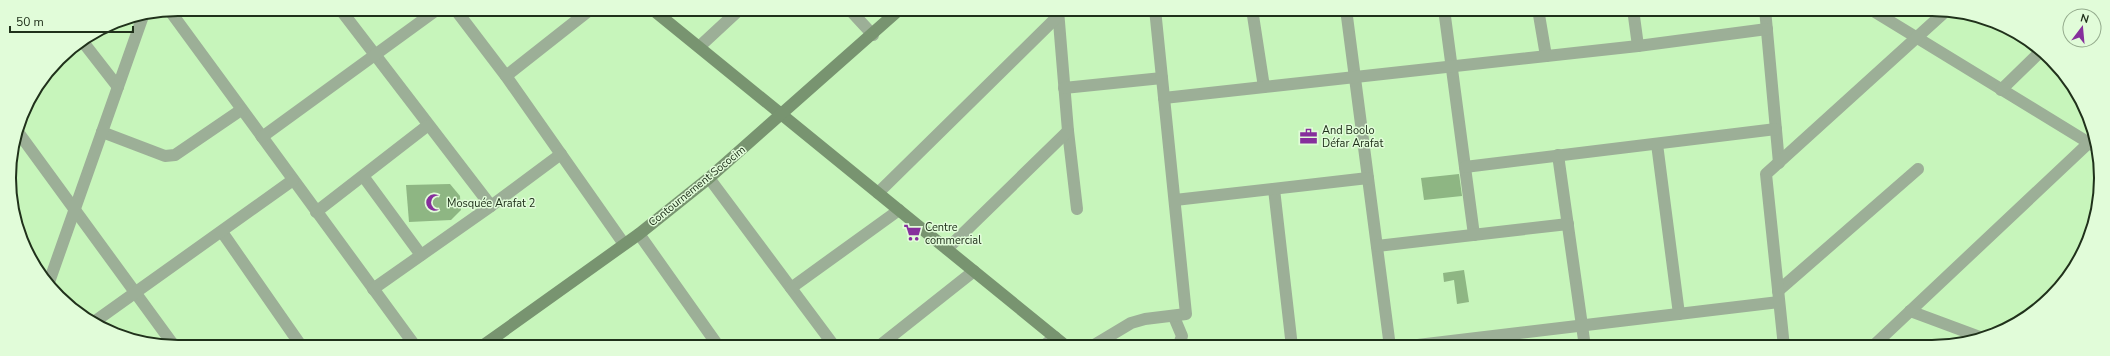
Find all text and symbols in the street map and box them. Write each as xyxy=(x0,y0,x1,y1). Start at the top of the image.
scale bar xyxy=(10,8,133,34)
north arrow xyxy=(2062,8,2102,48)
text: N xyxy=(2079,11,2091,27)
text: 50 m xyxy=(16,14,44,30)
place label: And Boolo Défar Arafat xyxy=(1322,123,1383,151)
office icon: And Boolo Défar Arafat xyxy=(1299,126,1319,146)
street label: Contournement Sococim xyxy=(645,142,749,230)
mosque icon: Mosquée Arafat 2 xyxy=(424,193,444,213)
place label: Mosquée Arafat 2 xyxy=(447,196,535,211)
place label: Centre commercial xyxy=(925,220,982,248)
supermarket icon: Centre commercial xyxy=(902,223,922,243)

